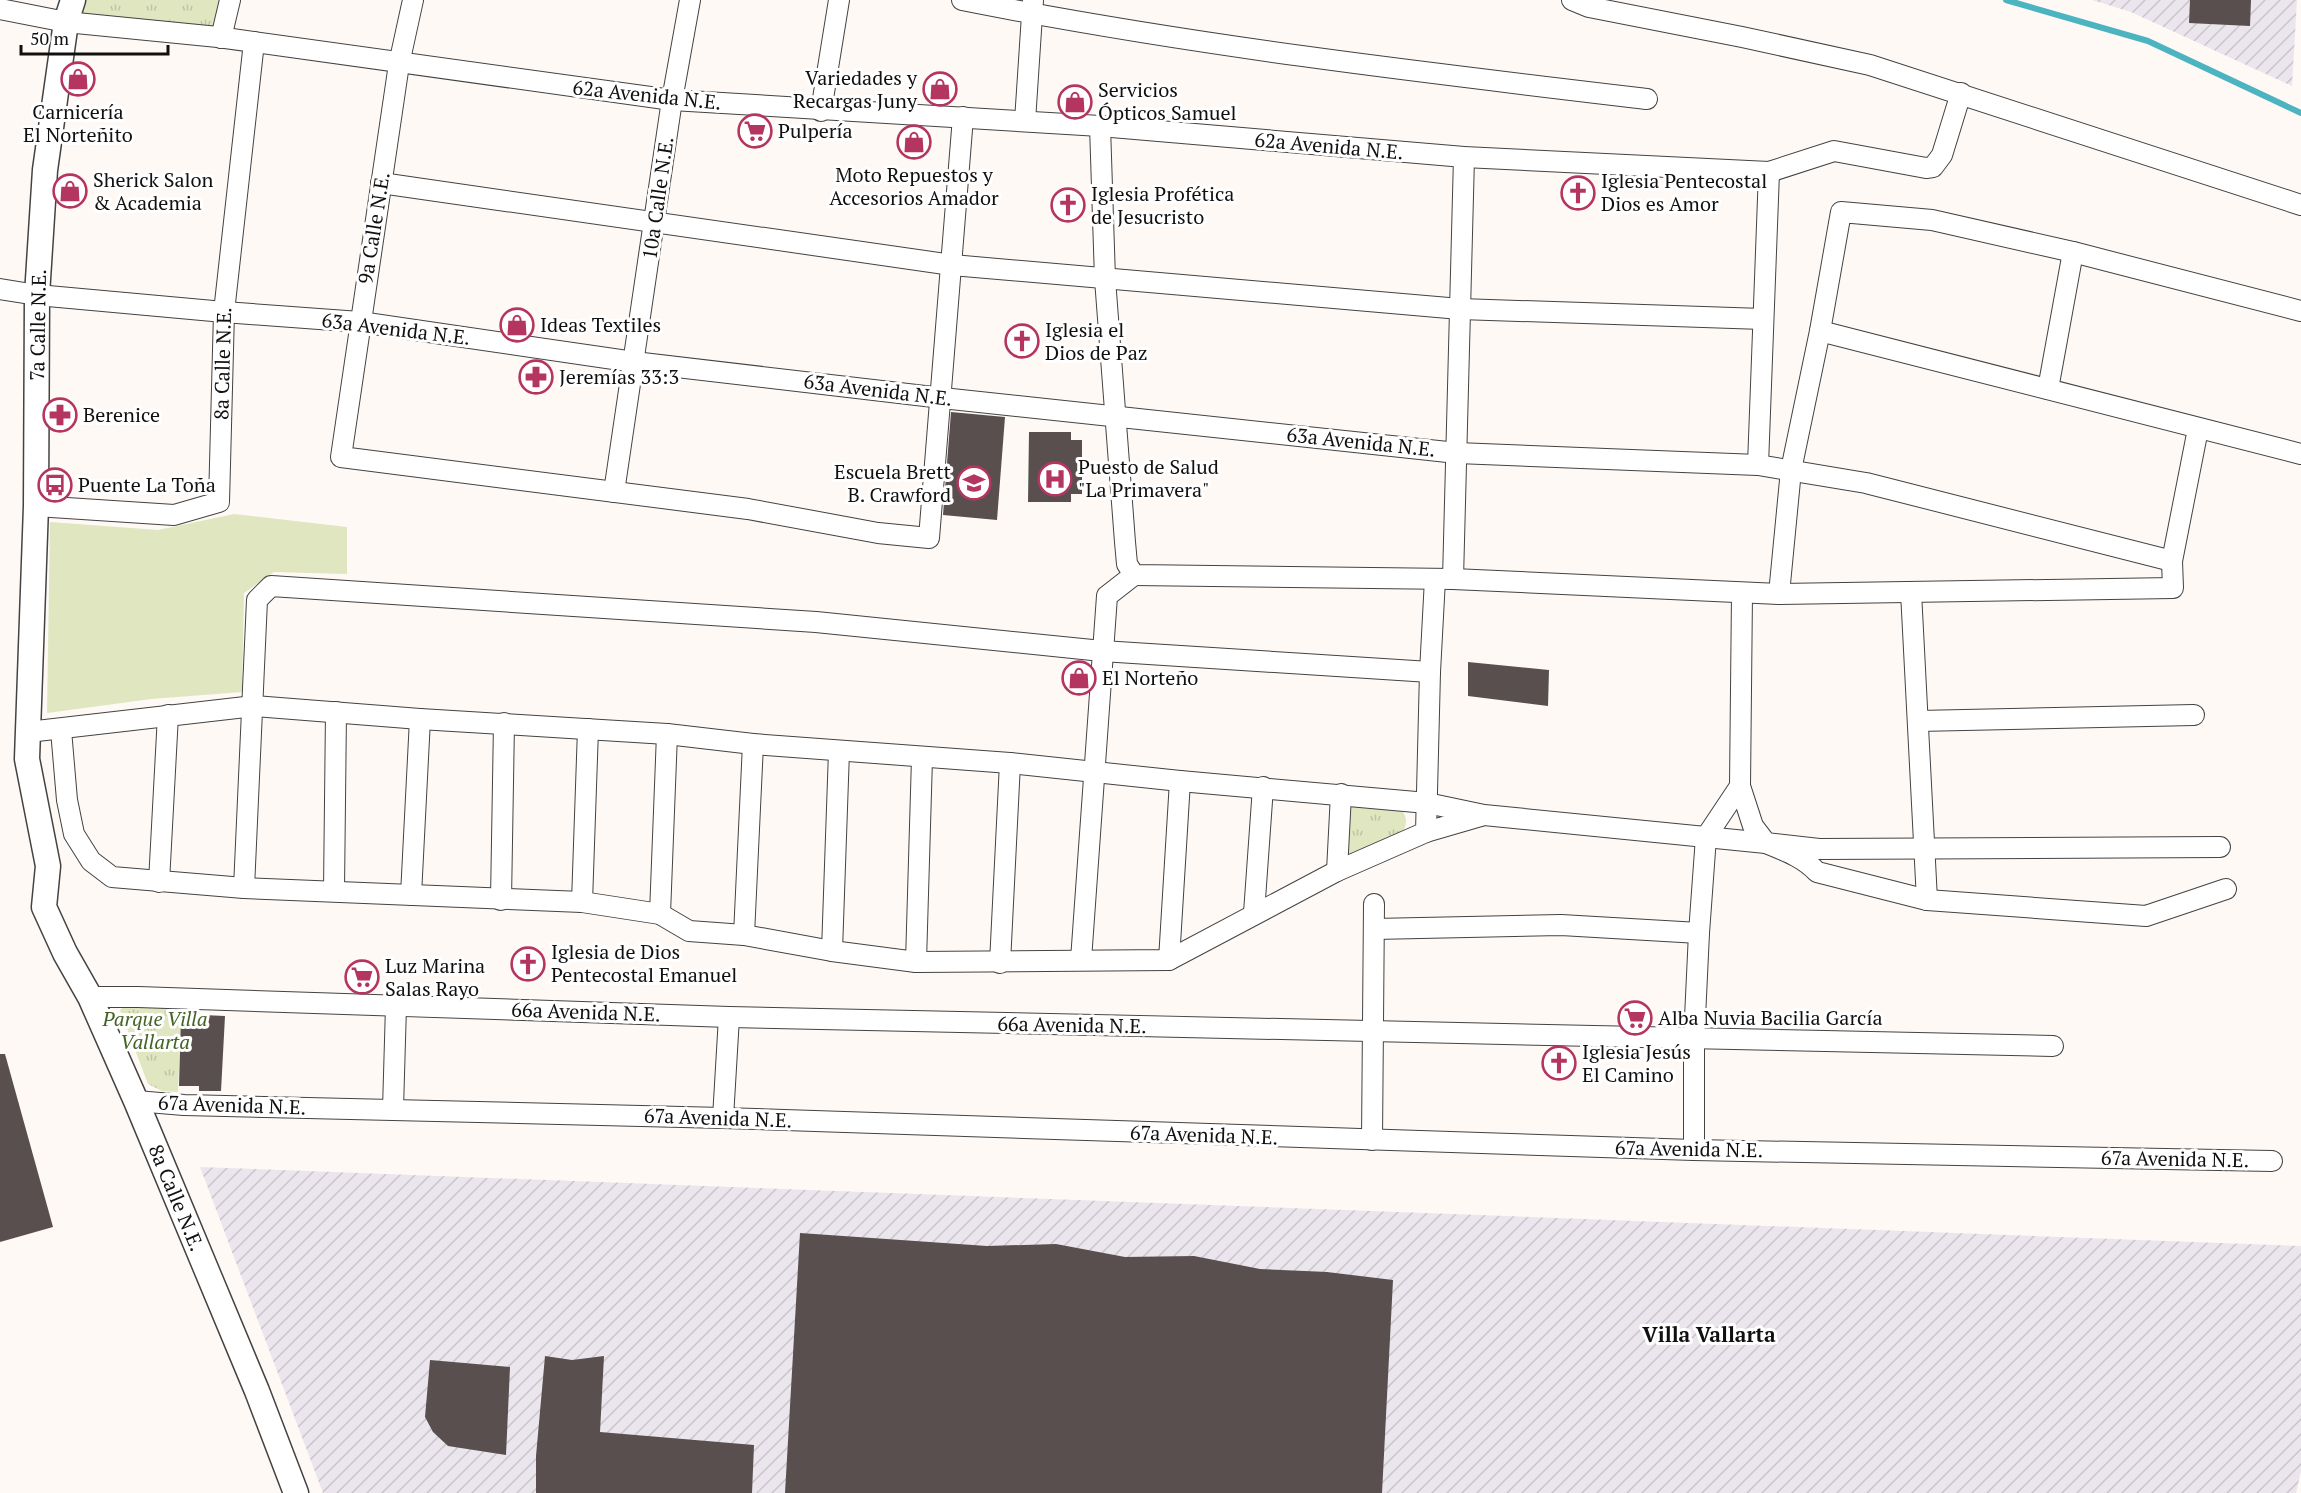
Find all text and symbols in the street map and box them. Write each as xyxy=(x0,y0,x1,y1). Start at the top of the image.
scale bar xyxy=(21,18,168,56)
text: 50 m xyxy=(30,26,70,50)
shop icon: Carnicería El Norteñito xyxy=(60,61,96,97)
place label: Variedades y Recargas Juny xyxy=(793,64,918,114)
shop icon: Variedades y Recargas Juny xyxy=(922,71,958,107)
street label: 62a Avenida N.E. xyxy=(571,73,723,116)
place label: Servicios Ópticos Samuel xyxy=(1098,76,1237,126)
shop icon: Servicios Ópticos Samuel xyxy=(1057,84,1093,120)
place label: Carnicería El Norteñito xyxy=(23,98,133,148)
supermarket icon: Pulpería xyxy=(737,113,773,149)
place label: Pulpería xyxy=(778,117,853,144)
shop icon: Moto Repuestos y Accesorios Amador xyxy=(896,124,932,160)
street label: 62a Avenida N.E. xyxy=(1253,126,1405,165)
street label: 10a Calle N.E. xyxy=(636,135,679,261)
place label: Moto Repuestos y Accesorios Amador xyxy=(829,161,999,211)
place label: Sherick Salon & Academia xyxy=(93,166,214,216)
place label: Iglesia Pentecostal Dios es Amor xyxy=(1601,167,1767,217)
street label: 9a Calle N.E. xyxy=(351,170,396,286)
shop icon: Sherick Salon & Academia xyxy=(52,173,88,209)
church icon: Iglesia Pentecostal Dios es Amor xyxy=(1560,175,1596,211)
place label: Iglesia Profética de Jesucristo xyxy=(1091,180,1234,230)
church icon: Iglesia Profética de Jesucristo xyxy=(1050,187,1086,223)
street label: 7a Calle N.E. xyxy=(23,269,52,381)
street label: 8a Calle N.E. xyxy=(207,305,238,420)
street label: 63a Avenida N.E. xyxy=(320,306,472,351)
shop icon: Ideas Textiles xyxy=(499,307,535,343)
place label: Ideas Textiles xyxy=(540,311,661,338)
place label: Iglesia el Dios de Paz xyxy=(1045,316,1148,366)
church icon: Iglesia el Dios de Paz xyxy=(1004,323,1040,359)
pharmacy icon: Jeremías 33:3 xyxy=(518,359,554,395)
place label: Jeremías 33:3 xyxy=(559,363,679,390)
street label: 63a Avenida N.E. xyxy=(802,367,954,412)
pharmacy icon: Berenice xyxy=(42,397,78,433)
place label: Berenice xyxy=(83,401,160,428)
street label: 63a Avenida N.E. xyxy=(1285,420,1437,463)
place label: Puesto de Salud "La Primavera" xyxy=(1078,453,1219,503)
place label: Escuela Brett B. Crawford xyxy=(834,458,952,508)
hospital icon: Puesto de Salud "La Primavera" xyxy=(1037,461,1073,497)
school or university icon: Escuela Brett B. Crawford xyxy=(956,465,992,501)
bus stop icon: Puente La Toña xyxy=(37,467,73,503)
place label: Puente La Toña xyxy=(78,471,216,498)
shop icon: El Norteño xyxy=(1061,660,1097,696)
place label: El Norteño xyxy=(1102,664,1198,691)
place label: Iglesia de Dios Pentecostal Emanuel xyxy=(551,938,737,988)
church icon: Iglesia de Dios Pentecostal Emanuel xyxy=(510,946,546,982)
place label: Luz Marina Salas Rayo xyxy=(385,952,485,1002)
supermarket icon: Luz Marina Salas Rayo xyxy=(344,959,380,995)
street label: 66a Avenida N.E. xyxy=(511,995,661,1028)
supermarket icon: Alba Nuvia Bacilia García xyxy=(1617,1000,1653,1036)
place label: Alba Nuvia Bacilia García xyxy=(1658,1004,1883,1031)
park label: Parque Villa Vallarta xyxy=(101,1005,208,1055)
street label: 66a Avenida N.E. xyxy=(997,1010,1147,1039)
place label: Iglesia Jesús El Camino xyxy=(1582,1038,1691,1088)
church icon: Iglesia Jesús El Camino xyxy=(1541,1045,1577,1081)
street label: 67a Avenida N.E. xyxy=(157,1088,307,1121)
street label: 67a Avenida N.E. xyxy=(643,1101,793,1134)
street label: 67a Avenida N.E. xyxy=(1129,1118,1279,1151)
street label: 67a Avenida N.E. xyxy=(1615,1134,1763,1163)
street label: 8a Calle N.E. xyxy=(143,1140,211,1255)
street label: 67a Avenida N.E. xyxy=(2101,1144,2249,1173)
district label: Villa Vallarta xyxy=(1642,1320,1776,1348)

